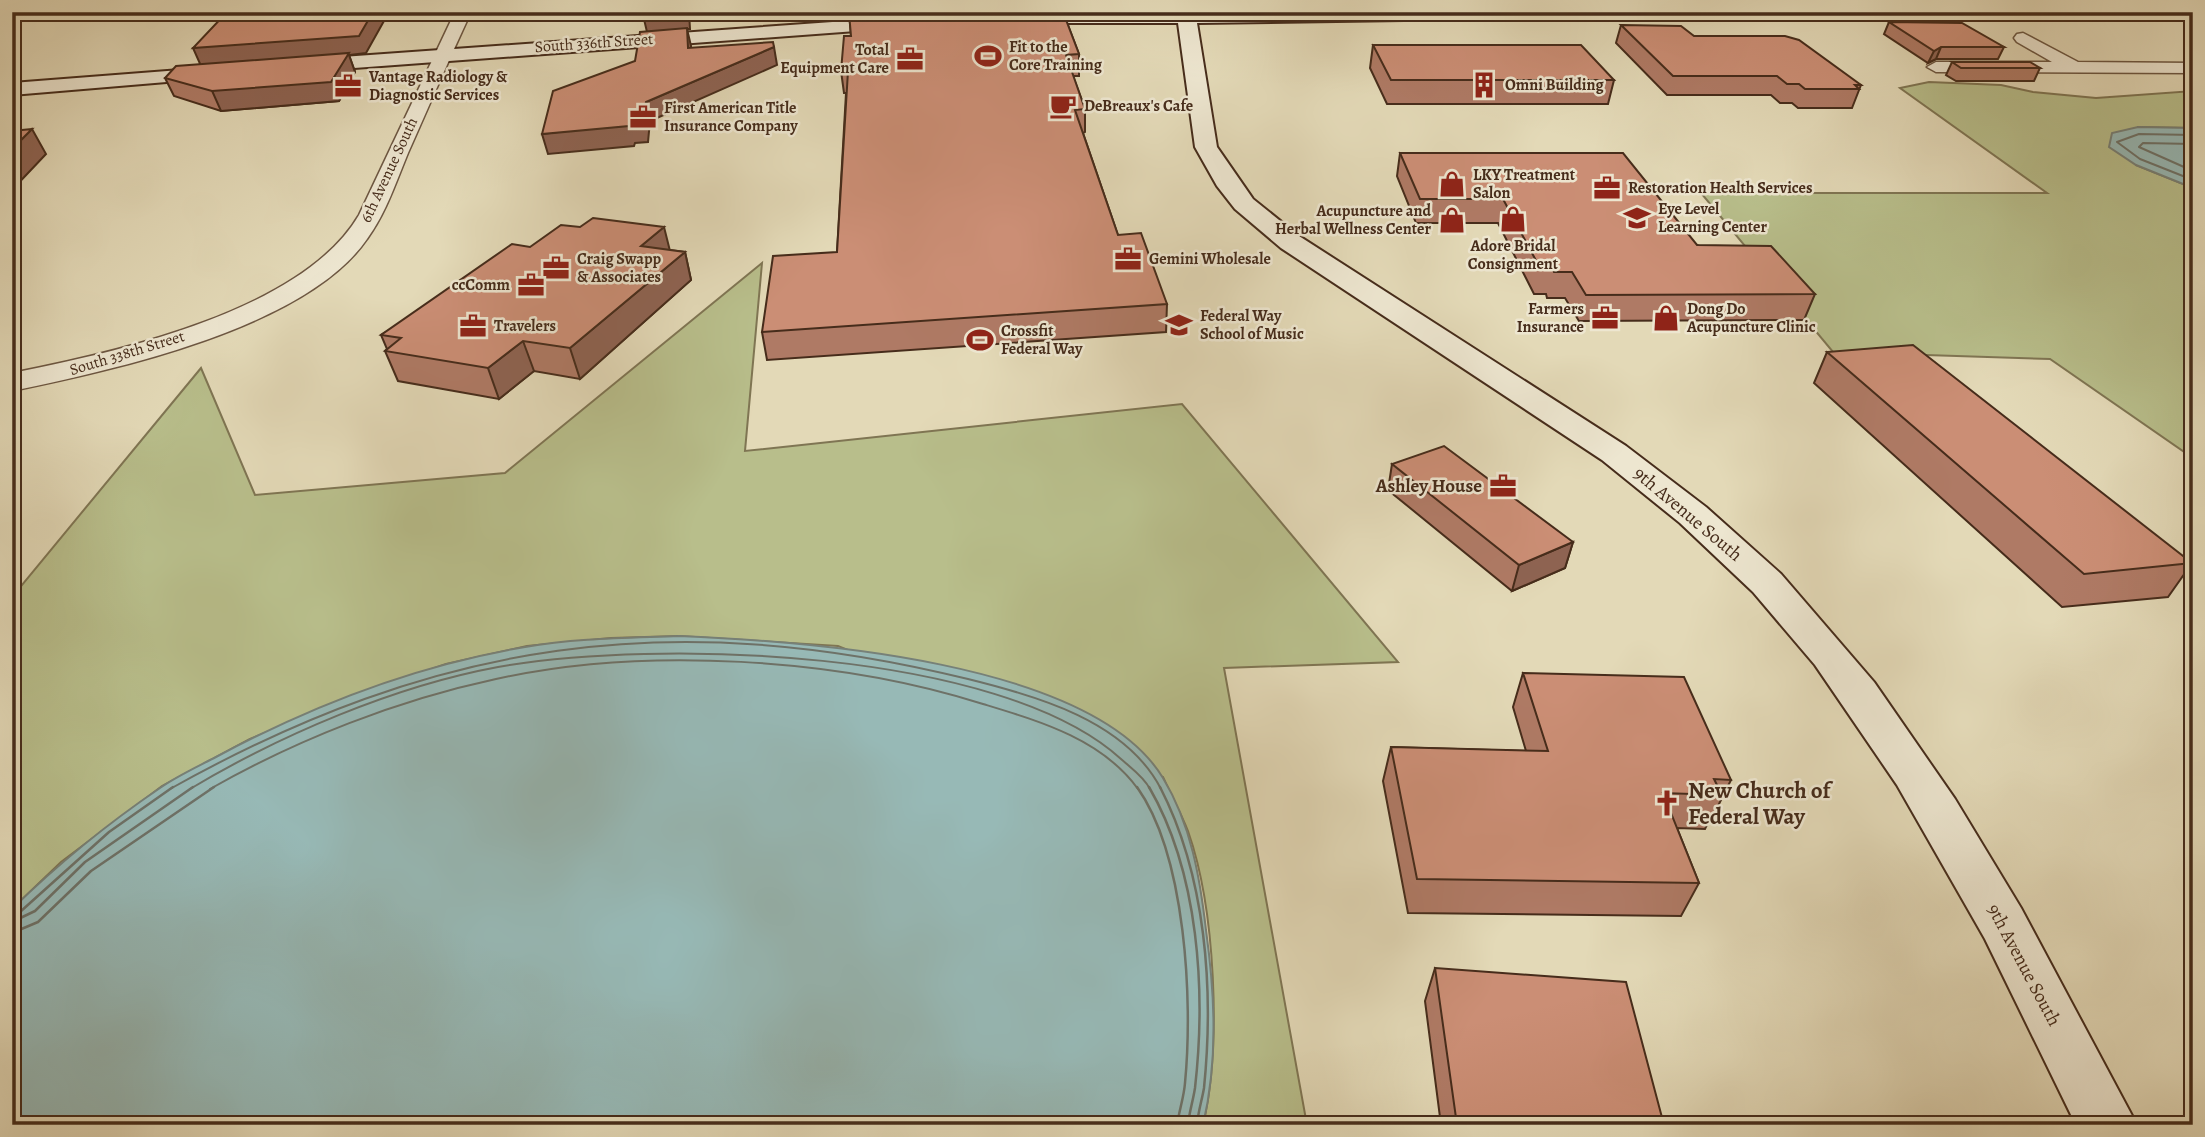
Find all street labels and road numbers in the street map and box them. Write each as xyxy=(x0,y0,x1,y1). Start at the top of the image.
street label: South 336th Street xyxy=(534,28,654,58)
street label: 6th Avenue South xyxy=(355,113,423,226)
street label: South 338th Street xyxy=(67,325,187,381)
street label: 9th Avenue South xyxy=(1628,461,1748,567)
street label: 9th Avenue South xyxy=(1981,899,2067,1031)

